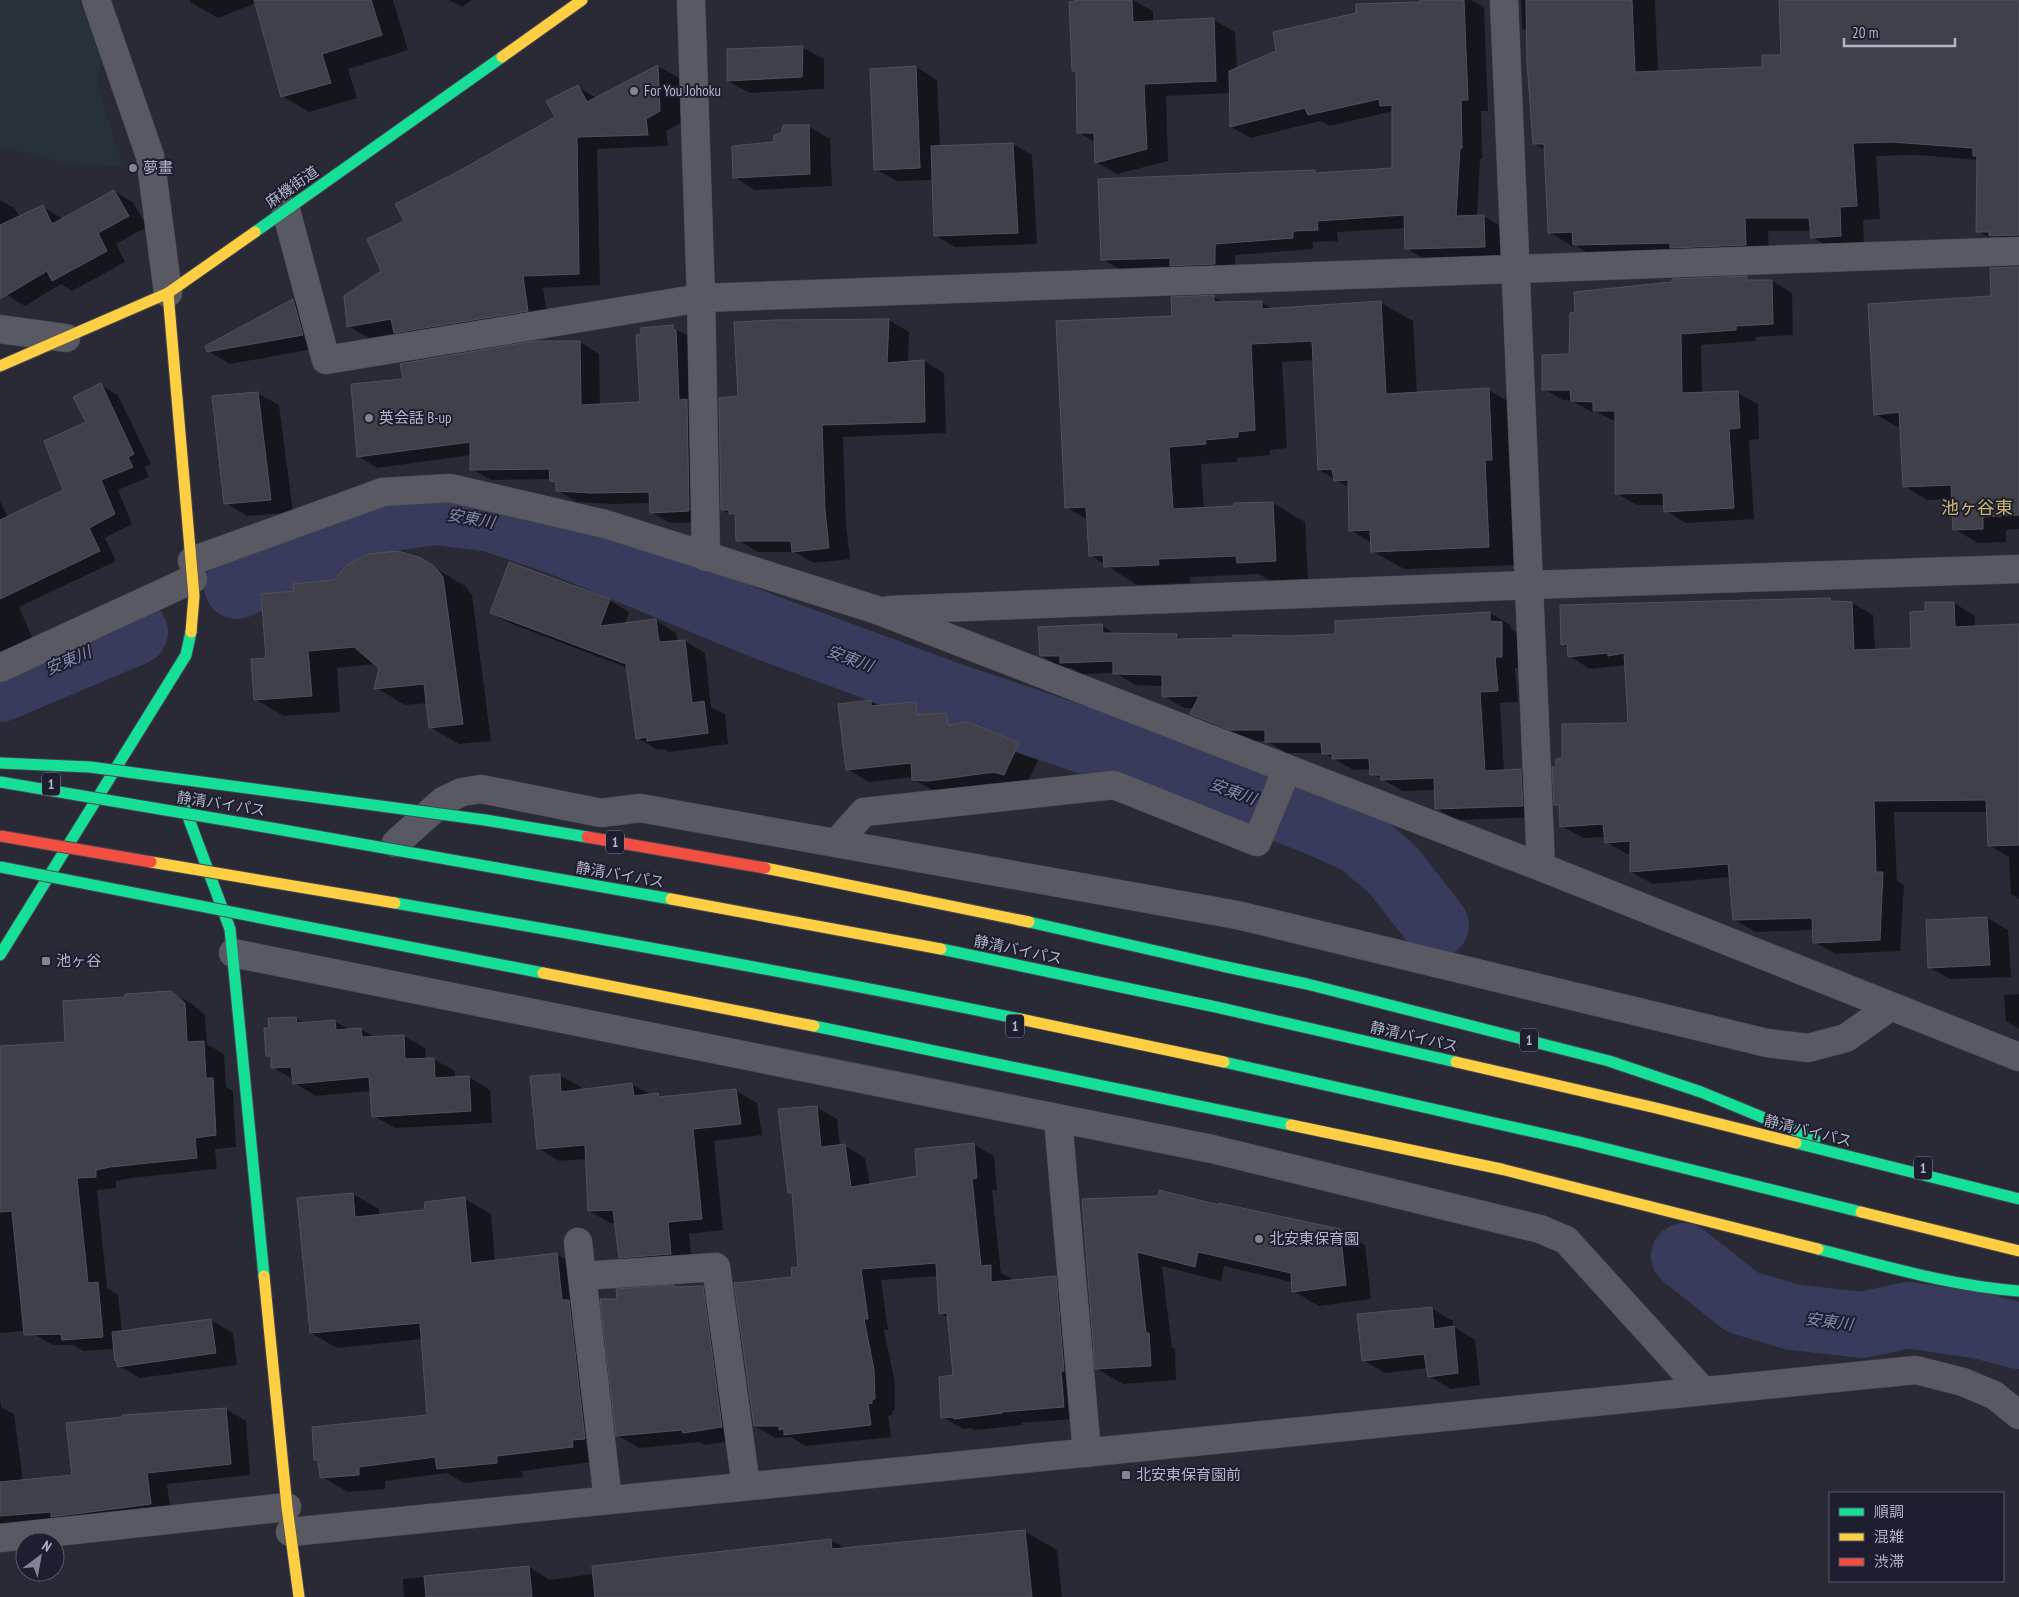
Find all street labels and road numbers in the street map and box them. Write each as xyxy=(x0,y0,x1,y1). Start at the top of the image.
street label: 麻機街道 xyxy=(262,162,322,212)
road number: 1 xyxy=(42,772,60,796)
street label: 静清バイパス xyxy=(175,787,267,820)
road number: 1 xyxy=(606,830,624,854)
street label: 静清バイパス xyxy=(574,857,666,892)
street label: 静清バイパス xyxy=(972,931,1064,968)
road number: 1 xyxy=(1006,1014,1024,1038)
street label: 静清バイパス xyxy=(1368,1017,1460,1056)
road number: 1 xyxy=(1520,1028,1538,1052)
street label: 静清バイパス xyxy=(1762,1110,1854,1151)
road number: 1 xyxy=(1914,1156,1932,1180)

